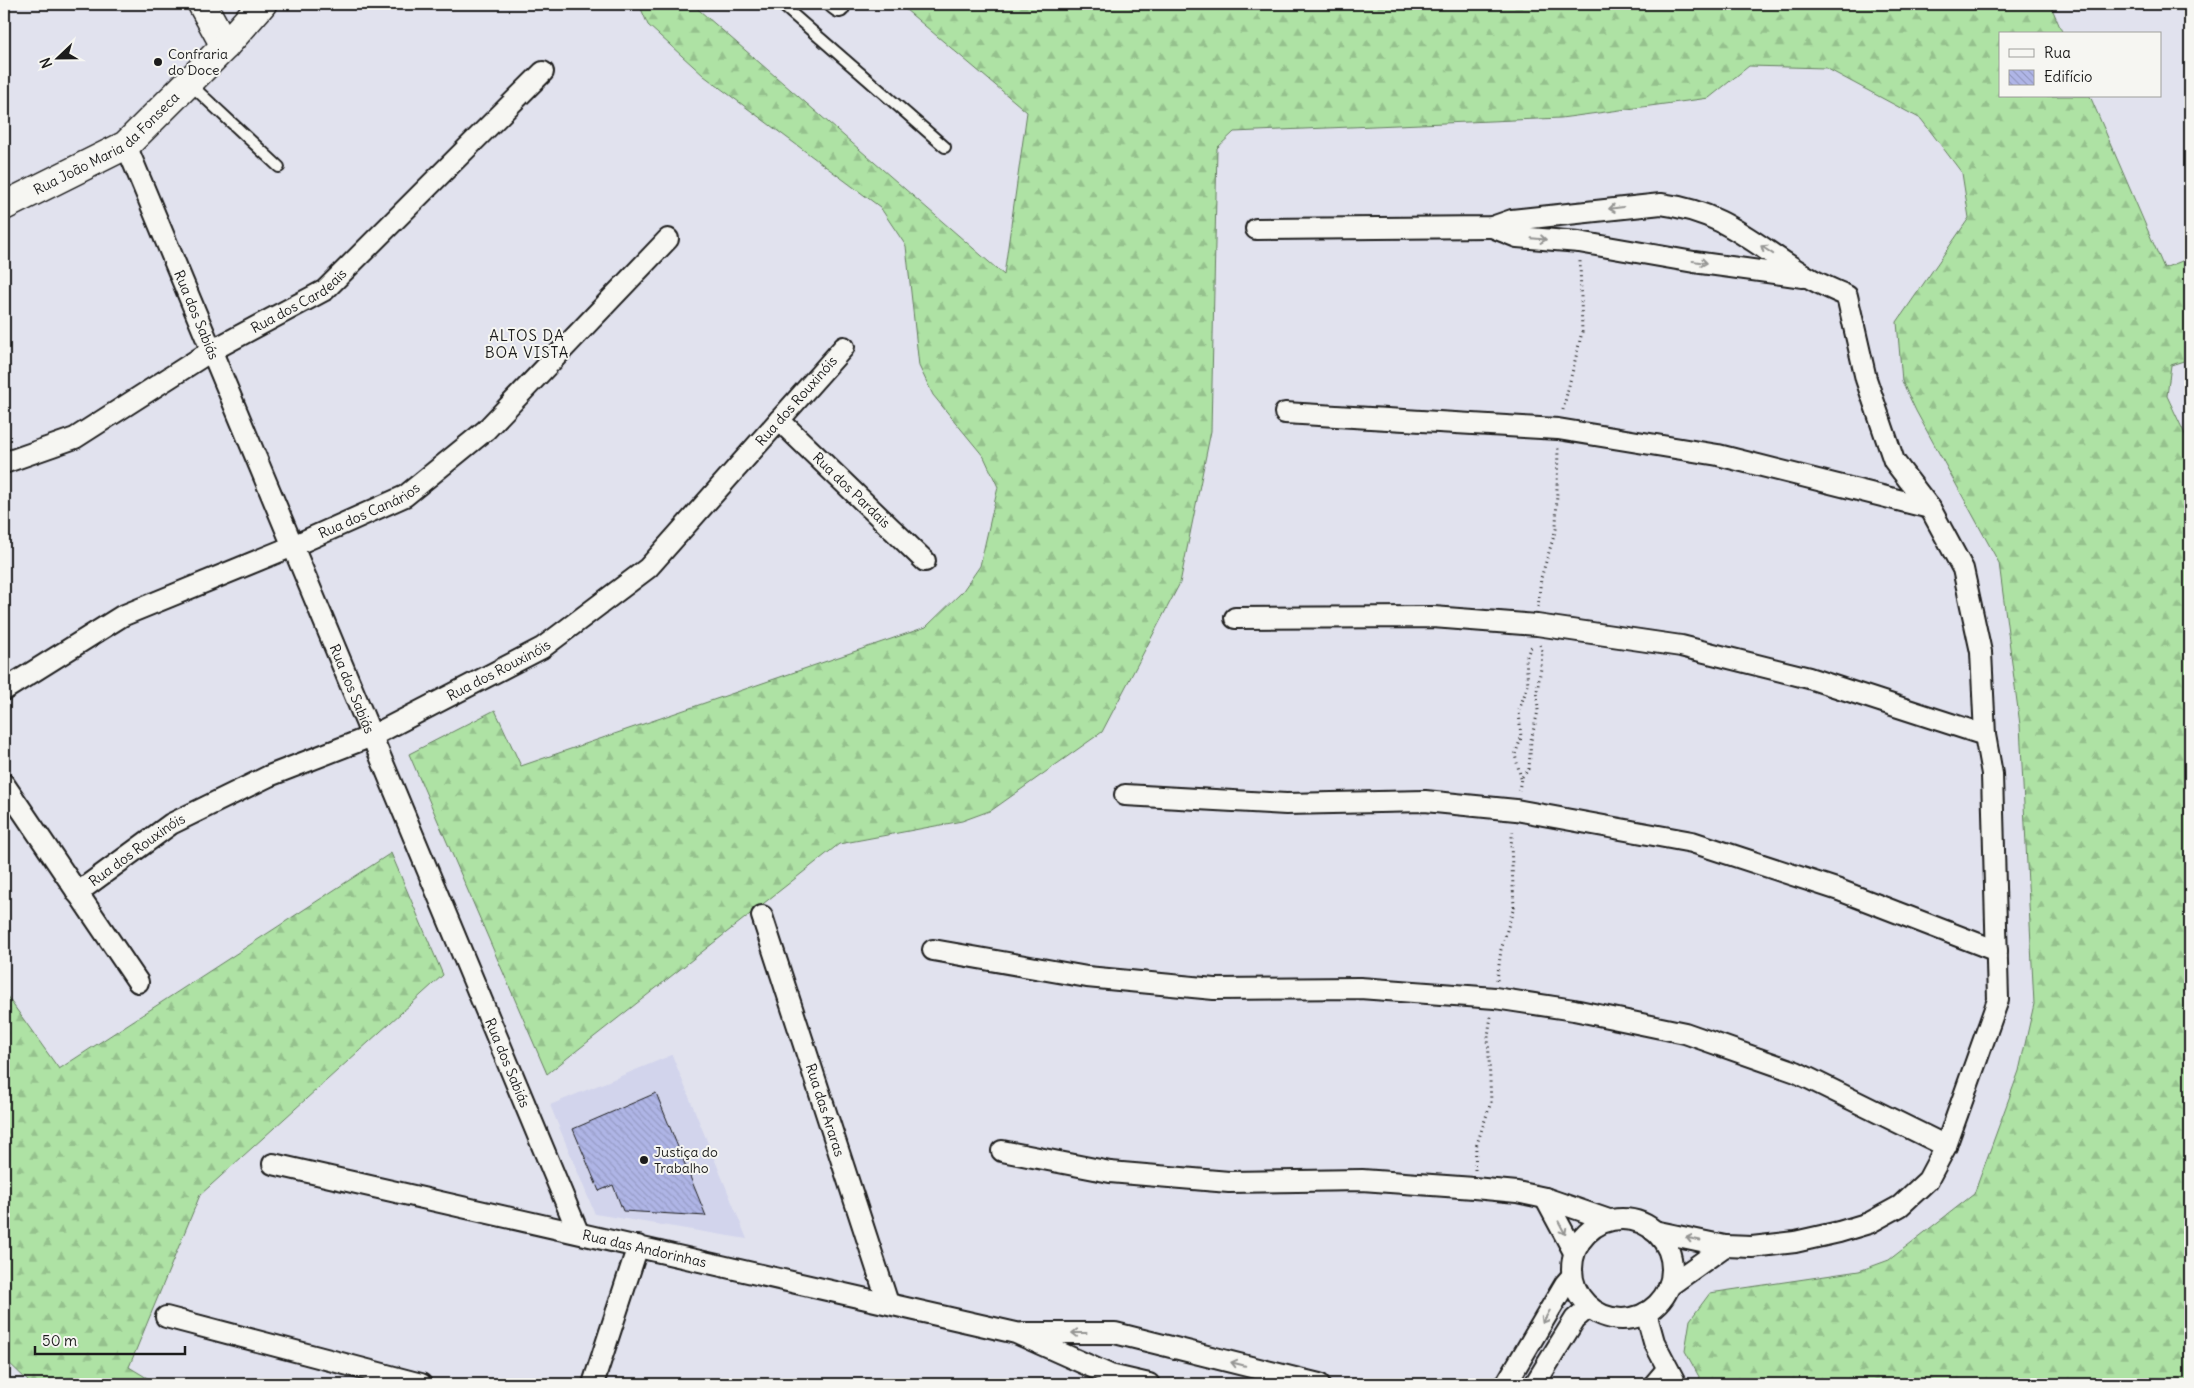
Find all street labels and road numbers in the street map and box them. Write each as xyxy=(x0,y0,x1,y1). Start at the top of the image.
street label: Rua João Maria da Fonseca xyxy=(31,88,183,199)
street label: Rua dos Cardeais xyxy=(248,265,350,337)
street label: Rua dos Sabiás xyxy=(170,268,223,362)
street label: Rua dos Rouxinóis xyxy=(752,352,841,450)
street label: Rua dos Pardais xyxy=(809,448,894,532)
street label: Rua dos Canários xyxy=(316,479,423,543)
street label: Rua dos Rouxinóis xyxy=(444,636,554,705)
street label: Rua dos Sabiás xyxy=(326,641,379,736)
street label: Rua dos Rouxinóis xyxy=(85,809,188,890)
street label: Rua dos Sabiás xyxy=(481,1015,534,1110)
street label: Rua das Araras xyxy=(802,1061,849,1159)
street label: Rua das Andorinhas xyxy=(581,1226,708,1271)

